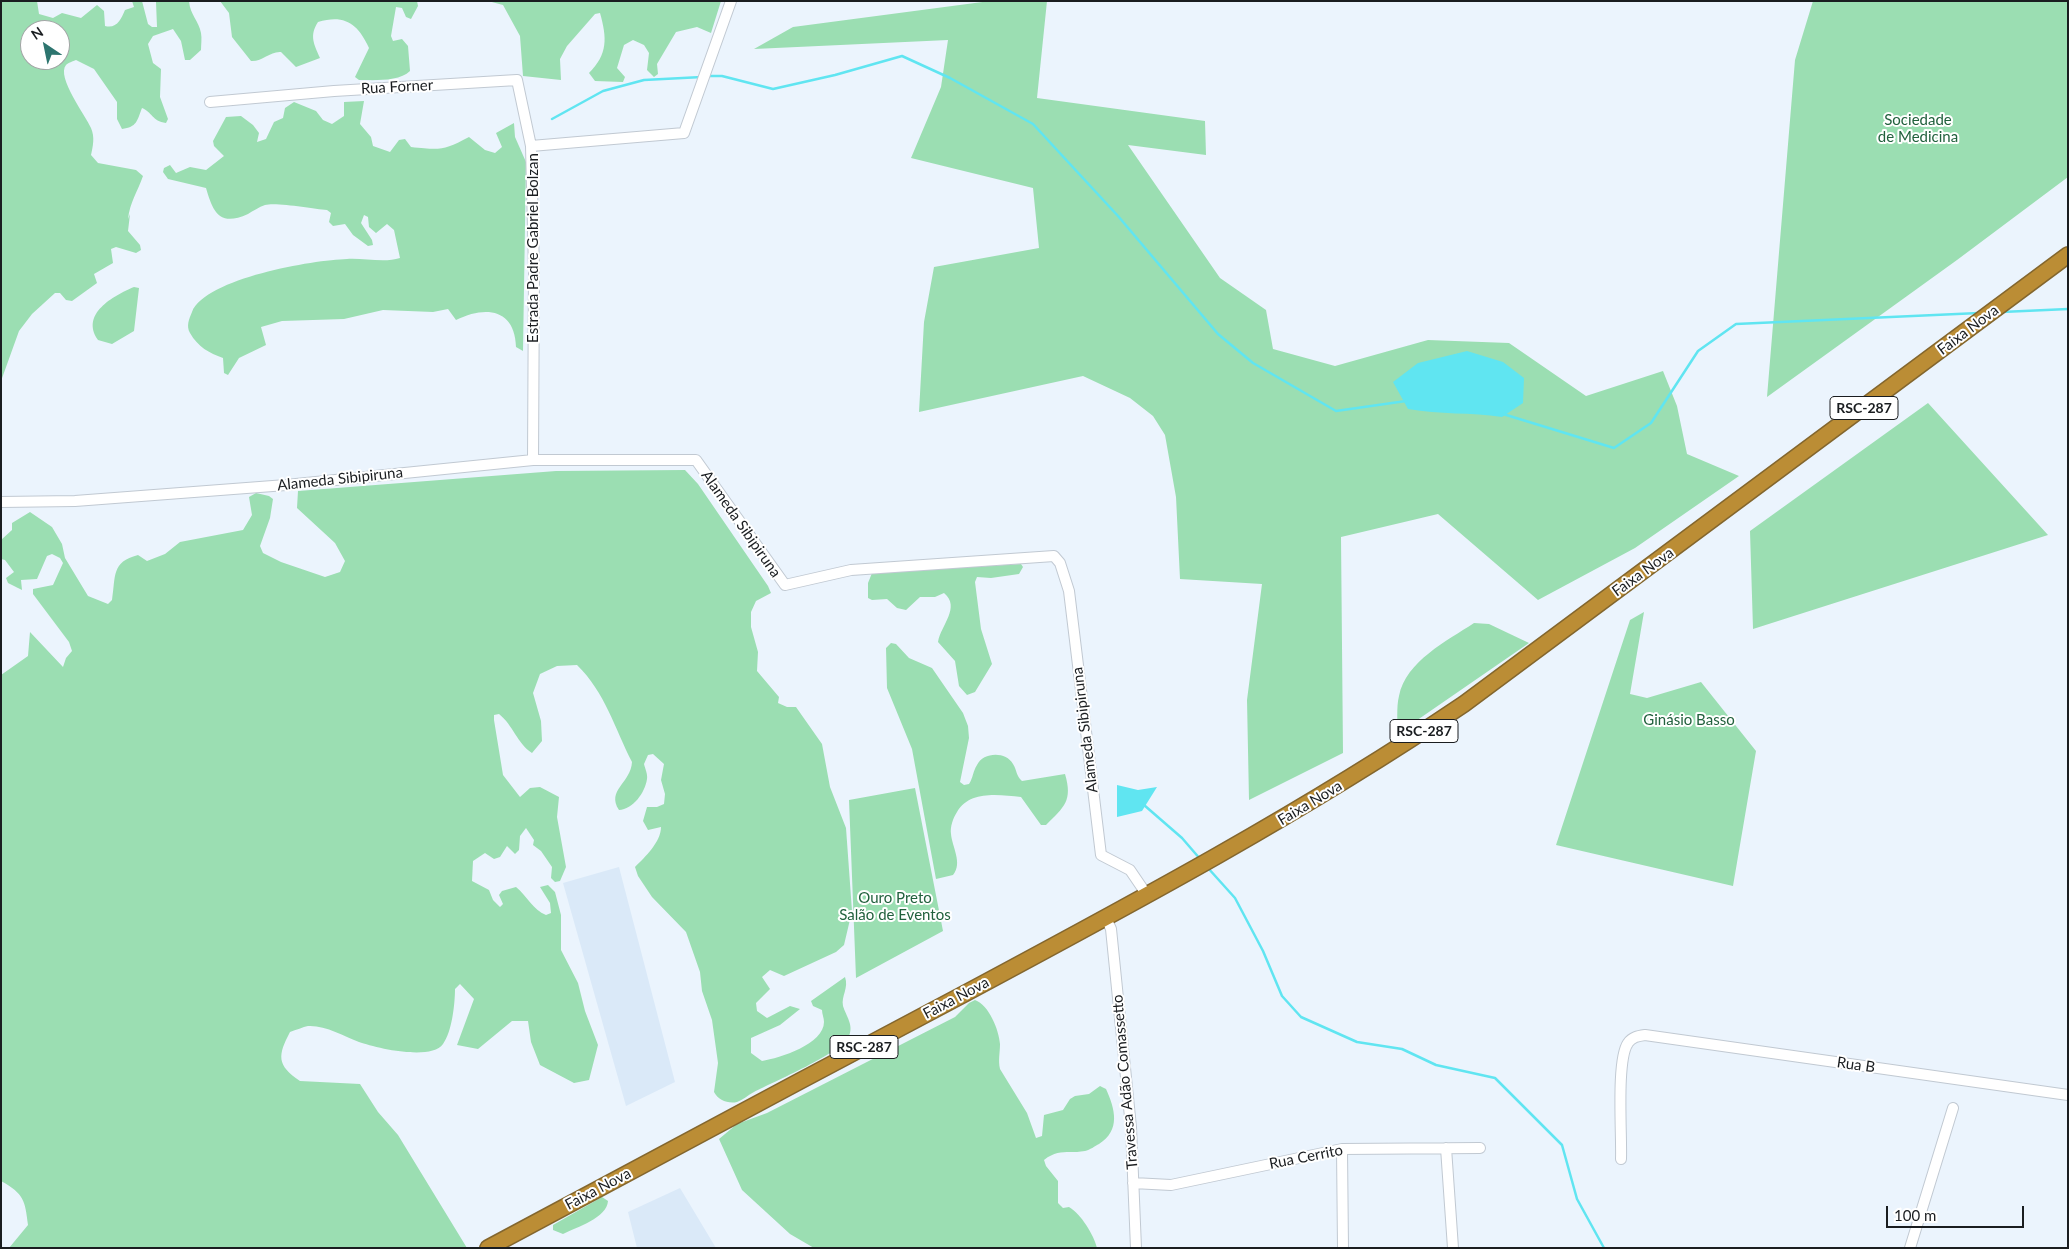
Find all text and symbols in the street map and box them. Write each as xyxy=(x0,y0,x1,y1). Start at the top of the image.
north arrow xyxy=(20,20,70,70)
text: N xyxy=(28,23,46,43)
street label: Rua Forner xyxy=(360,76,434,98)
park label: Sociedade de Medicina xyxy=(1878,111,1958,146)
street label: Estrada Padre Gabriel Bolzan xyxy=(524,153,542,343)
street label: Faixa Nova xyxy=(1934,301,2002,359)
road number: RSC-287 xyxy=(1830,396,1898,419)
street label: Alameda Sibipiruna xyxy=(276,463,404,495)
street label: Alameda Sibipiruna xyxy=(697,467,785,581)
street label: Faixa Nova xyxy=(1609,544,1677,600)
street label: Alameda Sibipiruna xyxy=(1068,666,1102,794)
park label: Ginásio Basso xyxy=(1643,711,1735,729)
road number: RSC-287 xyxy=(1390,719,1458,742)
street label: Faixa Nova xyxy=(1275,777,1345,829)
park label: Ouro Preto Salão de Eventos xyxy=(839,889,951,924)
street label: Faixa Nova xyxy=(920,973,992,1023)
street label: Travessa Adão Comassetto xyxy=(1108,994,1142,1170)
road number: RSC-287 xyxy=(830,1036,898,1058)
street label: Rua B xyxy=(1836,1053,1876,1077)
street label: Rua Cerrito xyxy=(1268,1141,1344,1173)
street label: Faixa Nova xyxy=(562,1164,634,1214)
scale bar xyxy=(1889,1196,2026,1228)
text: 100 m xyxy=(1894,1206,1936,1224)

